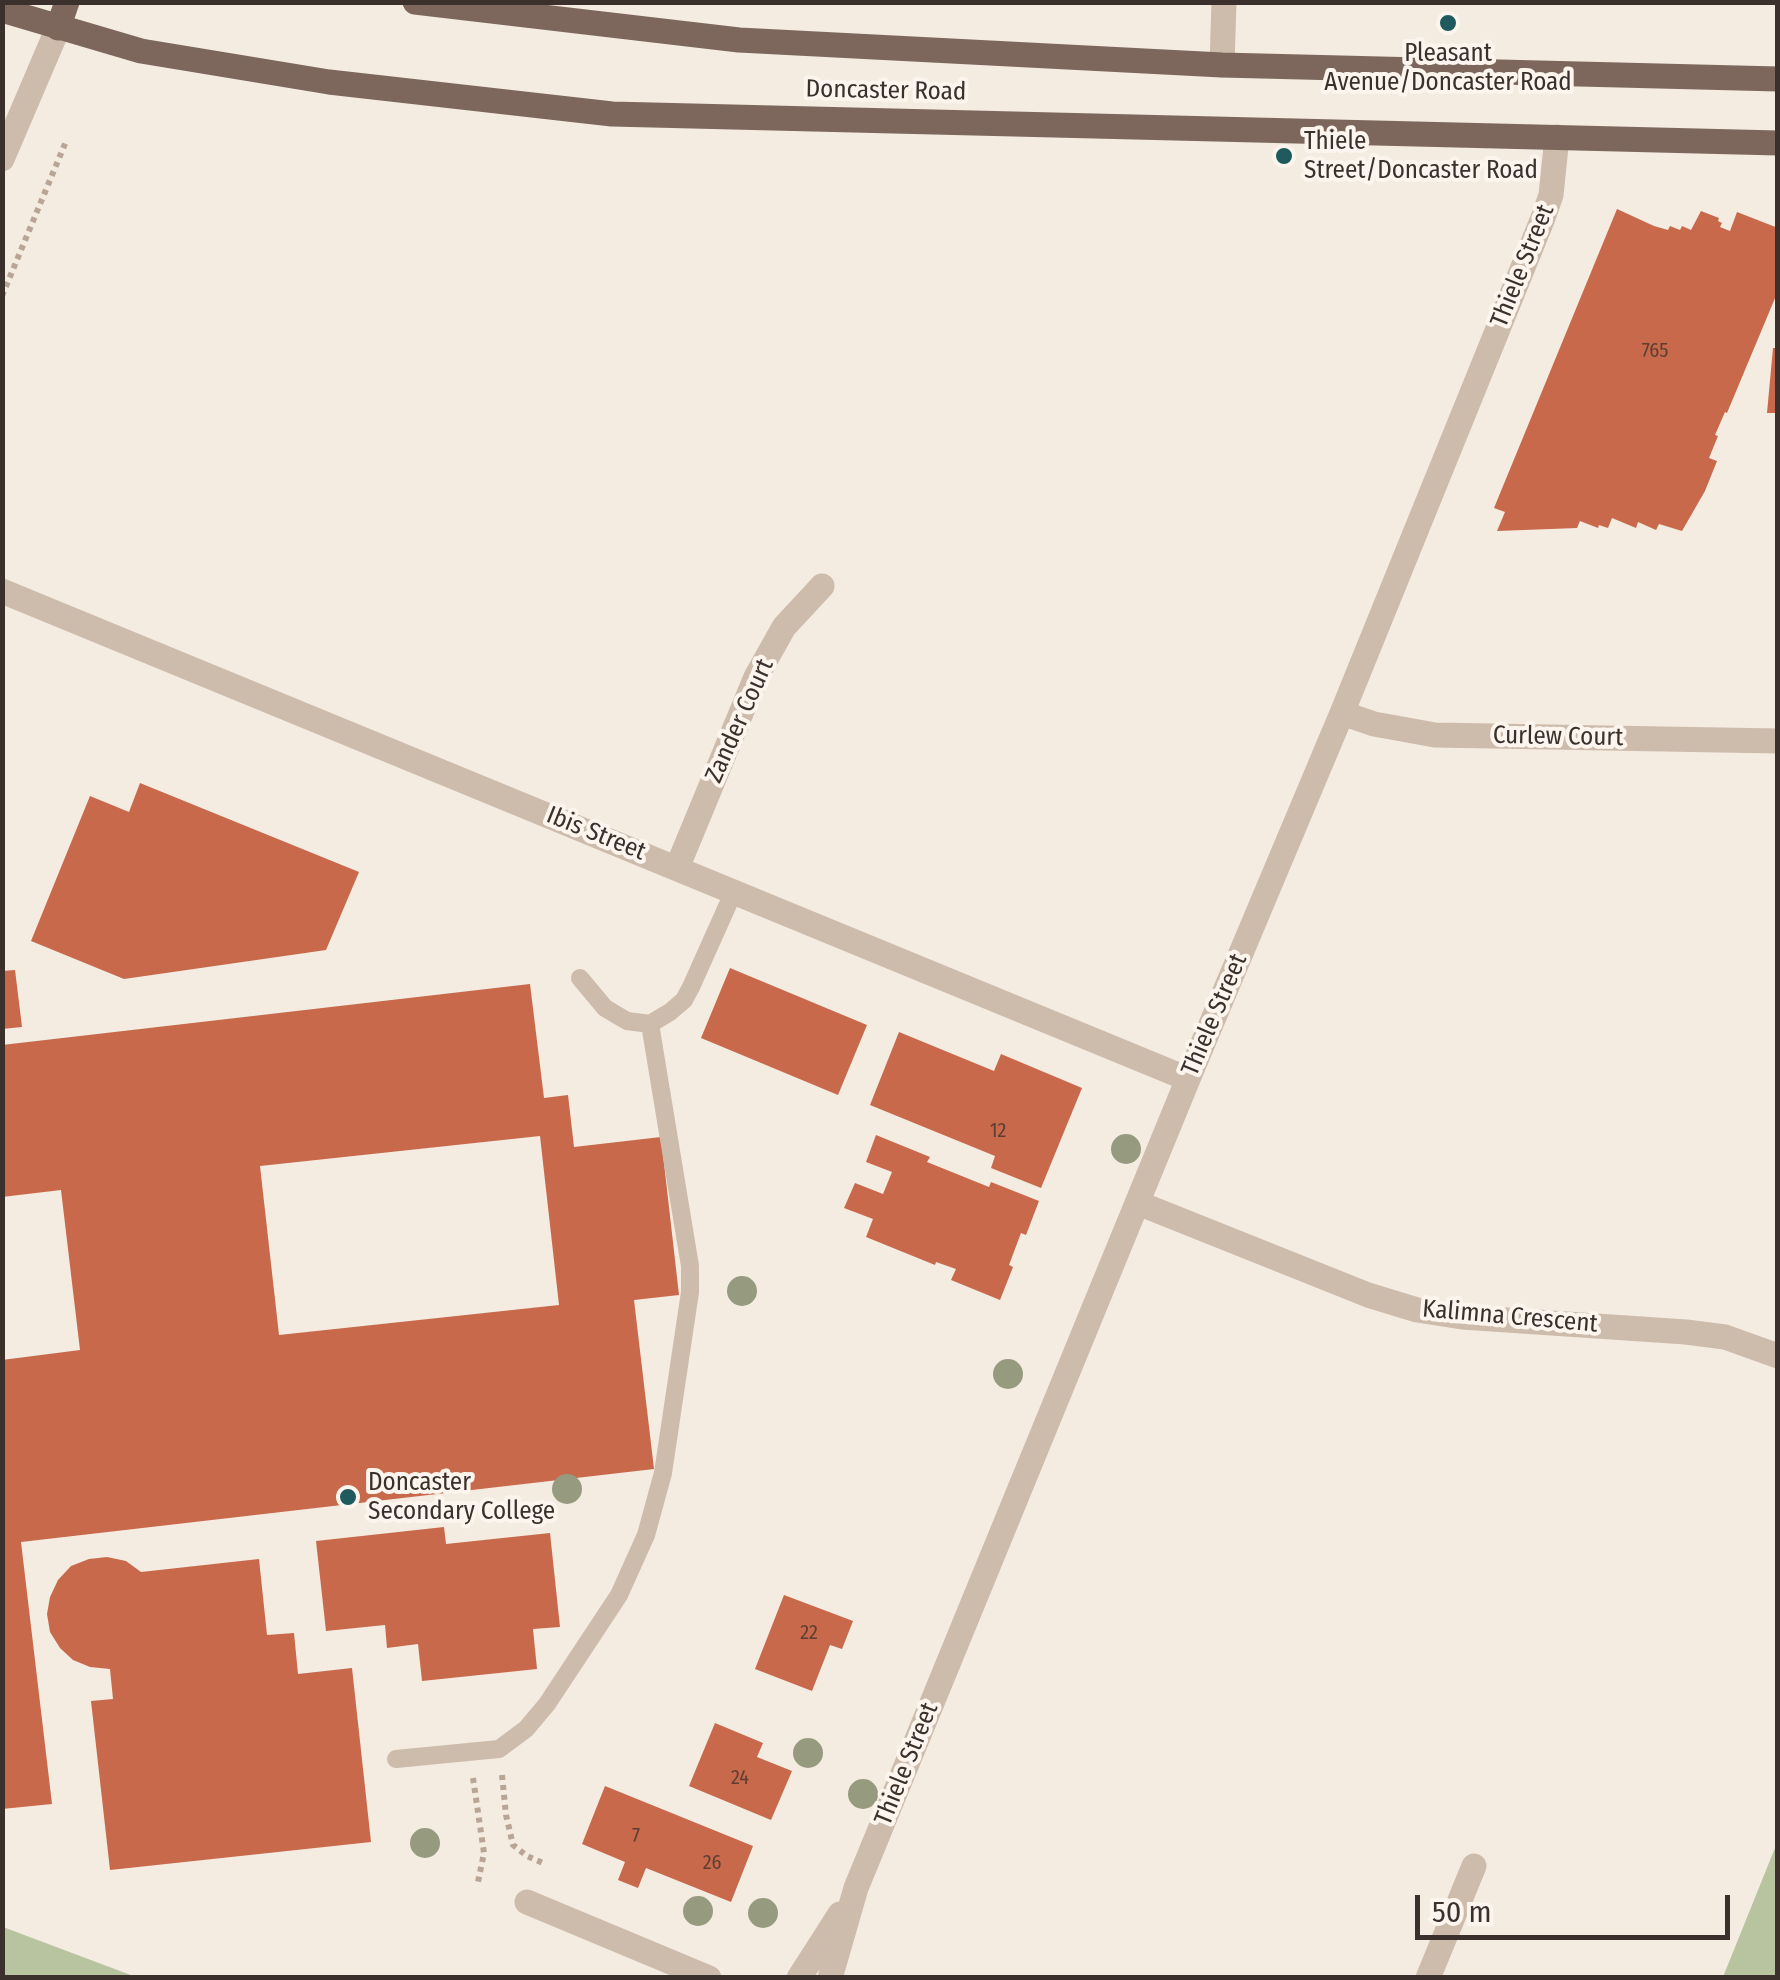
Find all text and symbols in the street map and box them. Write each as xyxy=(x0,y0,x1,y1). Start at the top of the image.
marker: Pleasant Avenue/Doncaster Road xyxy=(1437,12,1459,34)
place label: Pleasant Avenue/Doncaster Road xyxy=(1324,39,1572,98)
street label: Doncaster Road xyxy=(805,75,967,107)
place label: Thiele Street/Doncaster Road xyxy=(1304,127,1538,186)
marker: Thiele Street/Doncaster Road xyxy=(1273,145,1295,167)
street label: Thiele Street xyxy=(1485,200,1561,332)
house number: 765 xyxy=(1642,339,1668,363)
street label: Zander Court xyxy=(699,654,781,788)
street label: Curlew Court xyxy=(1493,721,1623,753)
street label: Ibis Street xyxy=(542,801,650,867)
street label: Thiele Street xyxy=(1176,950,1254,1080)
house number: 12 xyxy=(990,1119,1006,1143)
street label: Kalimna Crescent xyxy=(1421,1294,1599,1340)
place label: Doncaster Secondary College xyxy=(368,1468,555,1527)
marker: Doncaster Secondary College xyxy=(337,1486,359,1508)
house number: 22 xyxy=(800,1621,818,1645)
street label: Thiele Street xyxy=(869,1698,945,1830)
house number: 24 xyxy=(731,1766,749,1790)
house number: 7 xyxy=(632,1824,640,1848)
house number: 26 xyxy=(703,1851,721,1875)
scale bar xyxy=(1420,1875,1735,1937)
text: 50 m xyxy=(1432,1894,1492,1930)

